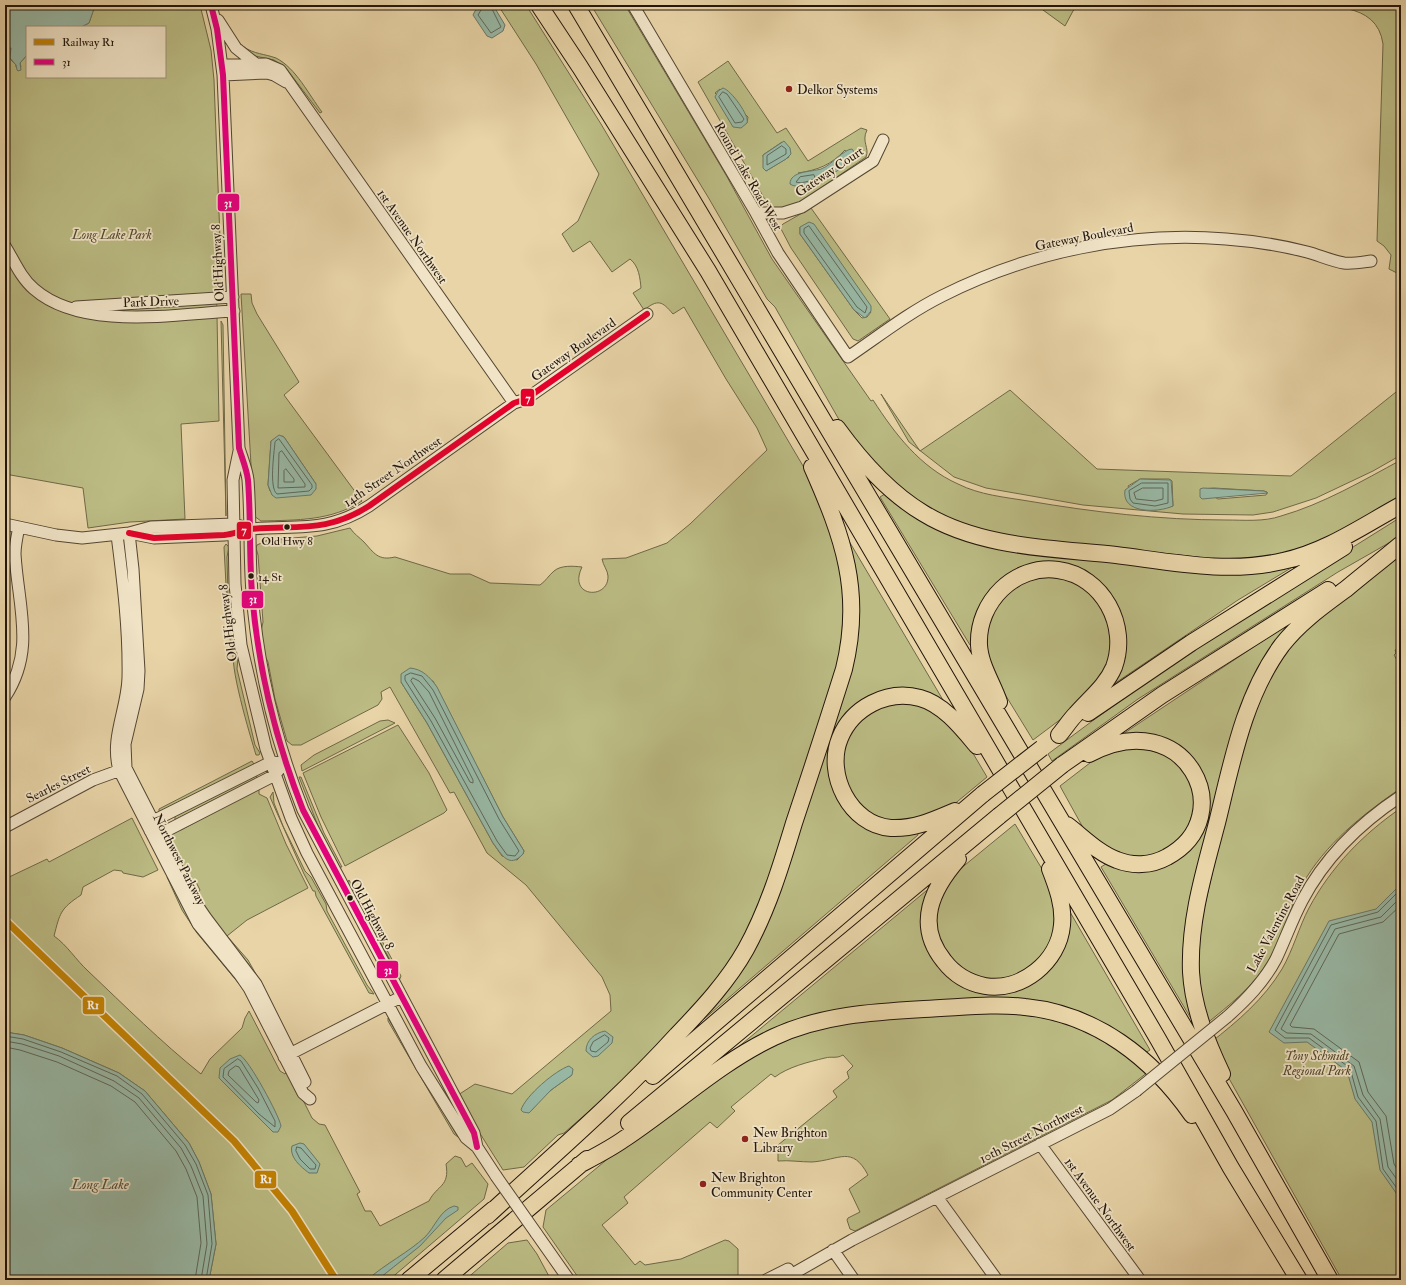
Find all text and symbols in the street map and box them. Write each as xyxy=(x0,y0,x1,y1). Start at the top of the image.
legend xyxy=(26,26,166,78)
text: Railway R1 xyxy=(62,35,115,50)
text: 31 xyxy=(62,55,71,70)
place label: Delkor Systems xyxy=(797,82,878,99)
marker: Delkor Systems xyxy=(784,84,794,94)
street label: Round Lake Road West xyxy=(710,119,786,234)
street label: Gateway Court xyxy=(792,143,867,201)
street label: 1st Avenue Northwest xyxy=(374,186,451,287)
line badge: 31 xyxy=(217,193,240,212)
text: 31 xyxy=(224,197,232,210)
street label: Gateway Boulevard xyxy=(1034,219,1135,255)
street label: Old Highway 8 xyxy=(208,224,229,302)
park label: Long Lake Park xyxy=(71,227,152,243)
street label: Park Drive xyxy=(123,293,180,311)
street label: Gateway Boulevard xyxy=(528,314,620,386)
line badge: 7 xyxy=(520,388,535,407)
text: 7 xyxy=(525,392,531,405)
street label: 14th Street Northwest xyxy=(340,433,445,511)
line badge: 7 xyxy=(236,521,252,540)
marker: Old Hwy 8 xyxy=(282,522,292,532)
text: 7 xyxy=(241,524,247,537)
place label: Old Hwy 8 xyxy=(261,534,313,549)
place label: 14 St xyxy=(258,570,282,585)
marker: 14 St xyxy=(246,571,256,581)
street label: Old Highway 8 xyxy=(215,583,242,662)
line badge: 31 xyxy=(241,590,264,609)
text: 31 xyxy=(249,593,257,606)
street label: Searles Street xyxy=(24,761,93,807)
street label: Northwest Parkway xyxy=(148,811,209,909)
street label: Lake Valentine Road xyxy=(1244,873,1308,976)
street label: Old Highway 8 xyxy=(346,876,397,953)
unlabelled marker xyxy=(345,893,355,903)
line badge: 31 xyxy=(376,960,399,979)
text: 31 xyxy=(384,964,392,977)
line badge: R1 xyxy=(82,996,105,1015)
text: R1 xyxy=(87,999,99,1012)
park label: Tony Schmidt Regional Park xyxy=(1282,1048,1351,1079)
street label: 10th Street Northwest xyxy=(977,1101,1086,1167)
place label: New Brighton Library xyxy=(753,1125,828,1157)
marker: New Brighton Library xyxy=(740,1134,750,1144)
street label: 1st Avenue Northwest xyxy=(1061,1155,1140,1255)
line badge: R1 xyxy=(254,1170,277,1189)
place label: New Brighton Community Center xyxy=(711,1170,813,1202)
text: R1 xyxy=(260,1173,272,1186)
water label: Long Lake xyxy=(70,1176,129,1193)
marker: New Brighton Community Center xyxy=(698,1179,708,1189)

